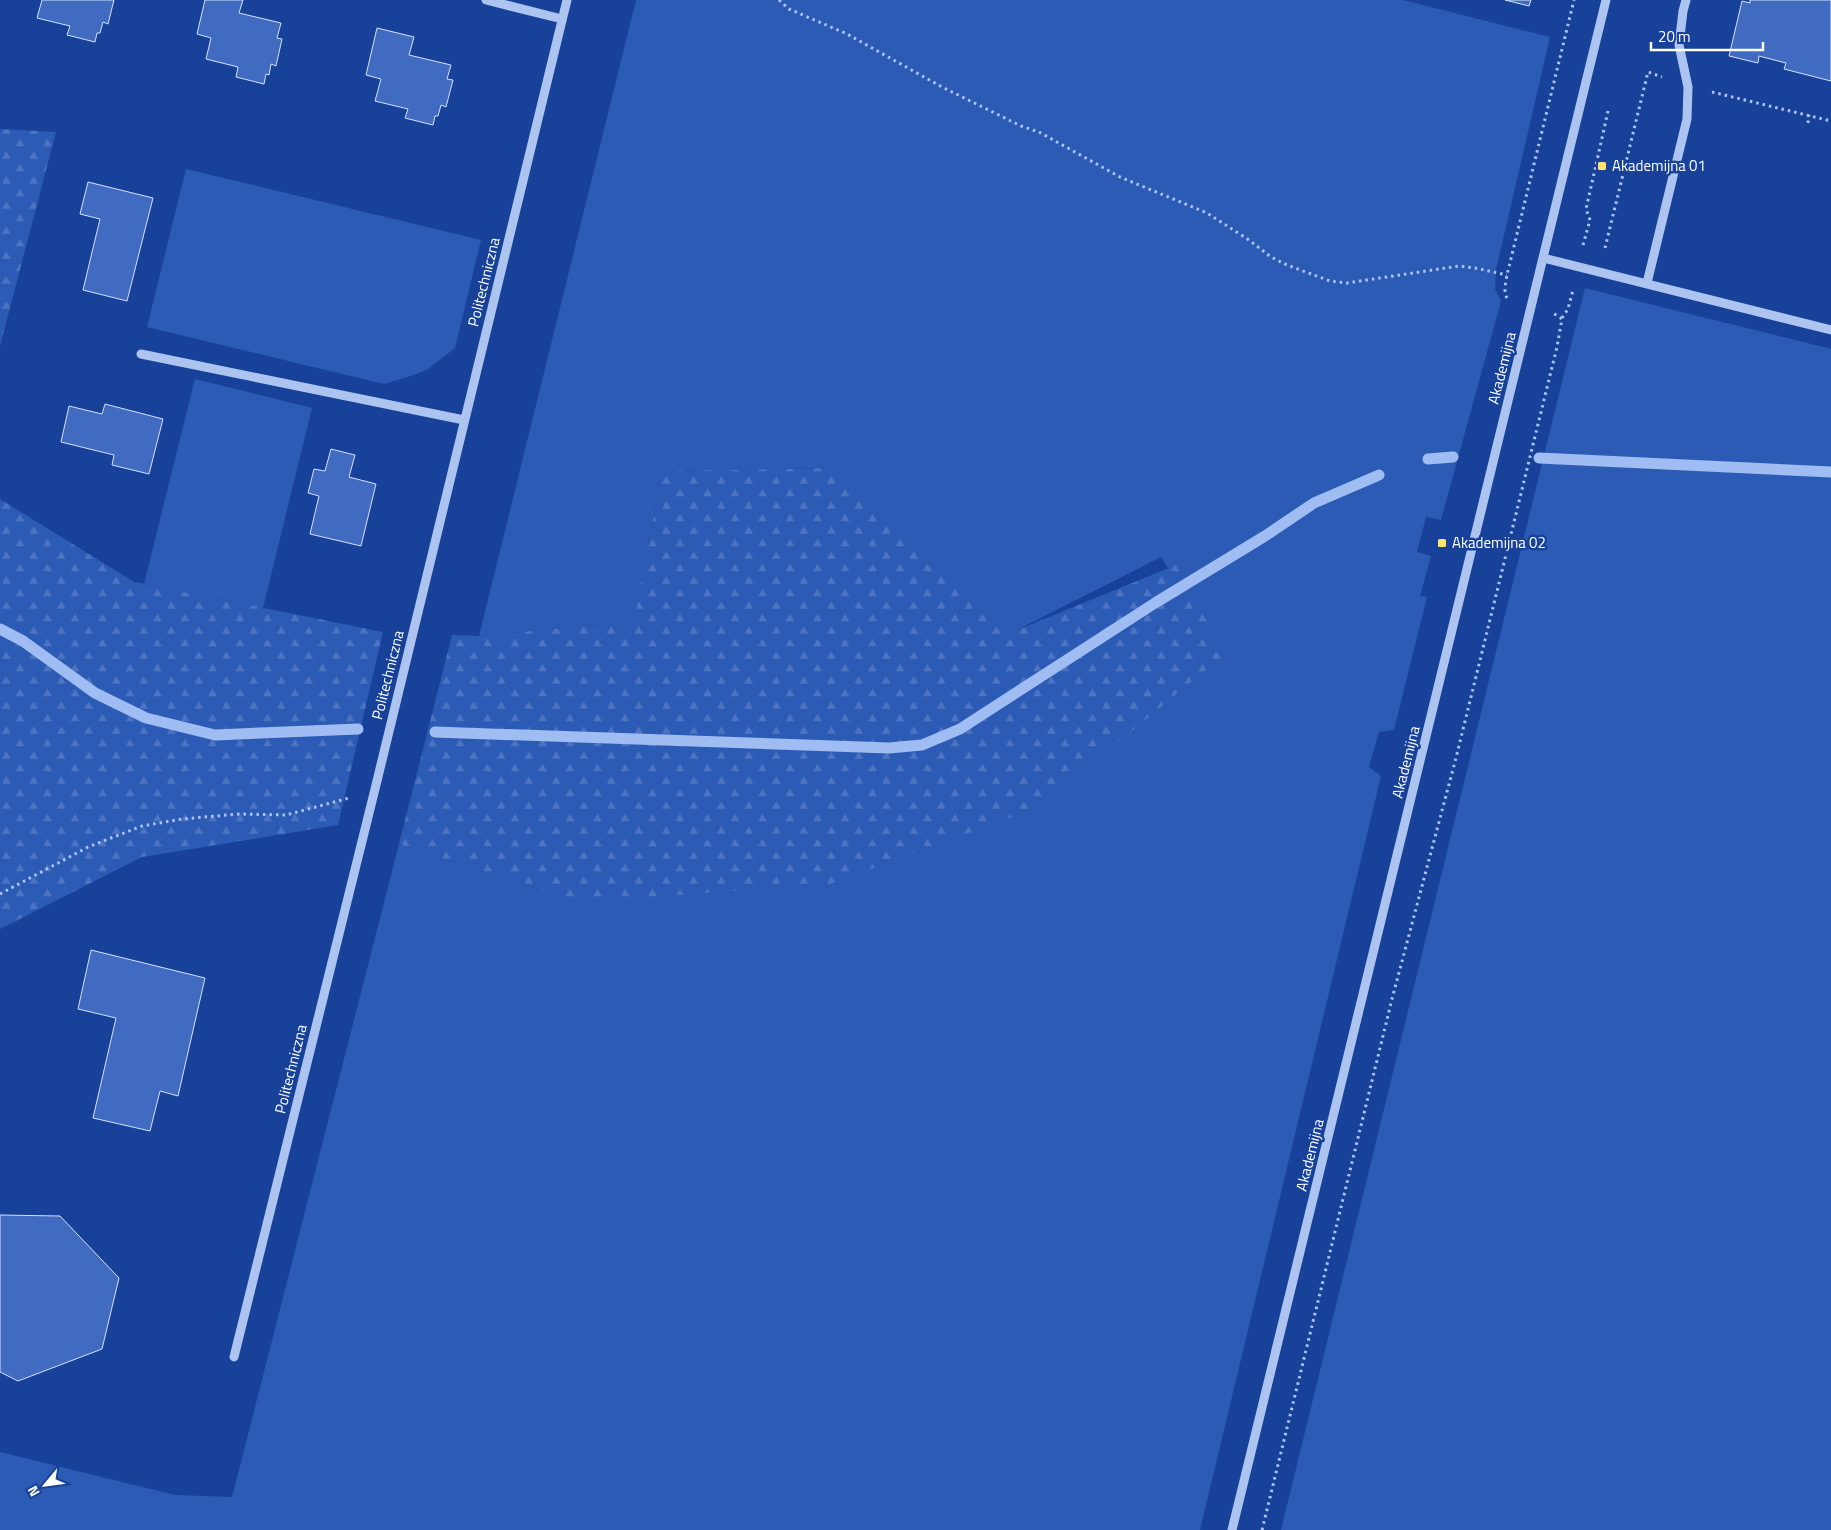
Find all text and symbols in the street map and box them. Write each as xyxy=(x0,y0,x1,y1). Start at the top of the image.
scale bar xyxy=(1651,20,1764,52)
text: 20 m xyxy=(1658,25,1691,48)
place label: Akademijna 01 xyxy=(1612,154,1706,177)
marker: Akademijna 01 xyxy=(1596,160,1608,172)
street label: Politechniczna xyxy=(461,234,506,329)
street label: Akademijna xyxy=(1481,329,1522,406)
place label: Akademijna 02 xyxy=(1452,531,1546,554)
marker: Akademijna 02 xyxy=(1436,537,1448,549)
street label: Politechniczna xyxy=(365,627,410,722)
street label: Akademijna xyxy=(1385,723,1426,800)
street label: Politechniczna xyxy=(268,1021,313,1116)
street label: Akademijna xyxy=(1289,1116,1330,1193)
north arrow xyxy=(20,1460,70,1510)
text: N xyxy=(22,1482,45,1501)

